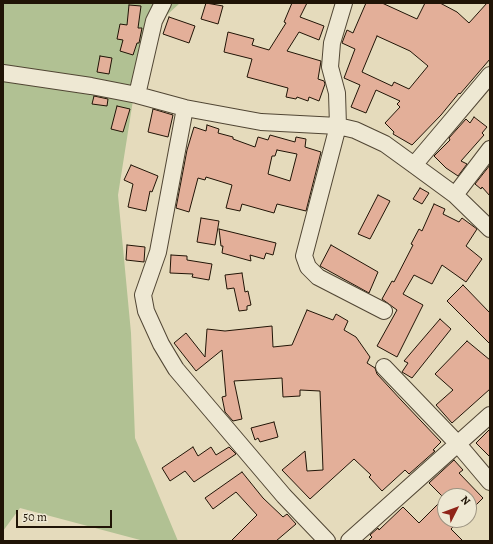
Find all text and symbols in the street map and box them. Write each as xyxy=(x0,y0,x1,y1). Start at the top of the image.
north arrow xyxy=(437,488,477,528)
text: N xyxy=(457,492,474,508)
scale bar xyxy=(18,502,114,528)
text: 50 m xyxy=(23,509,47,525)

